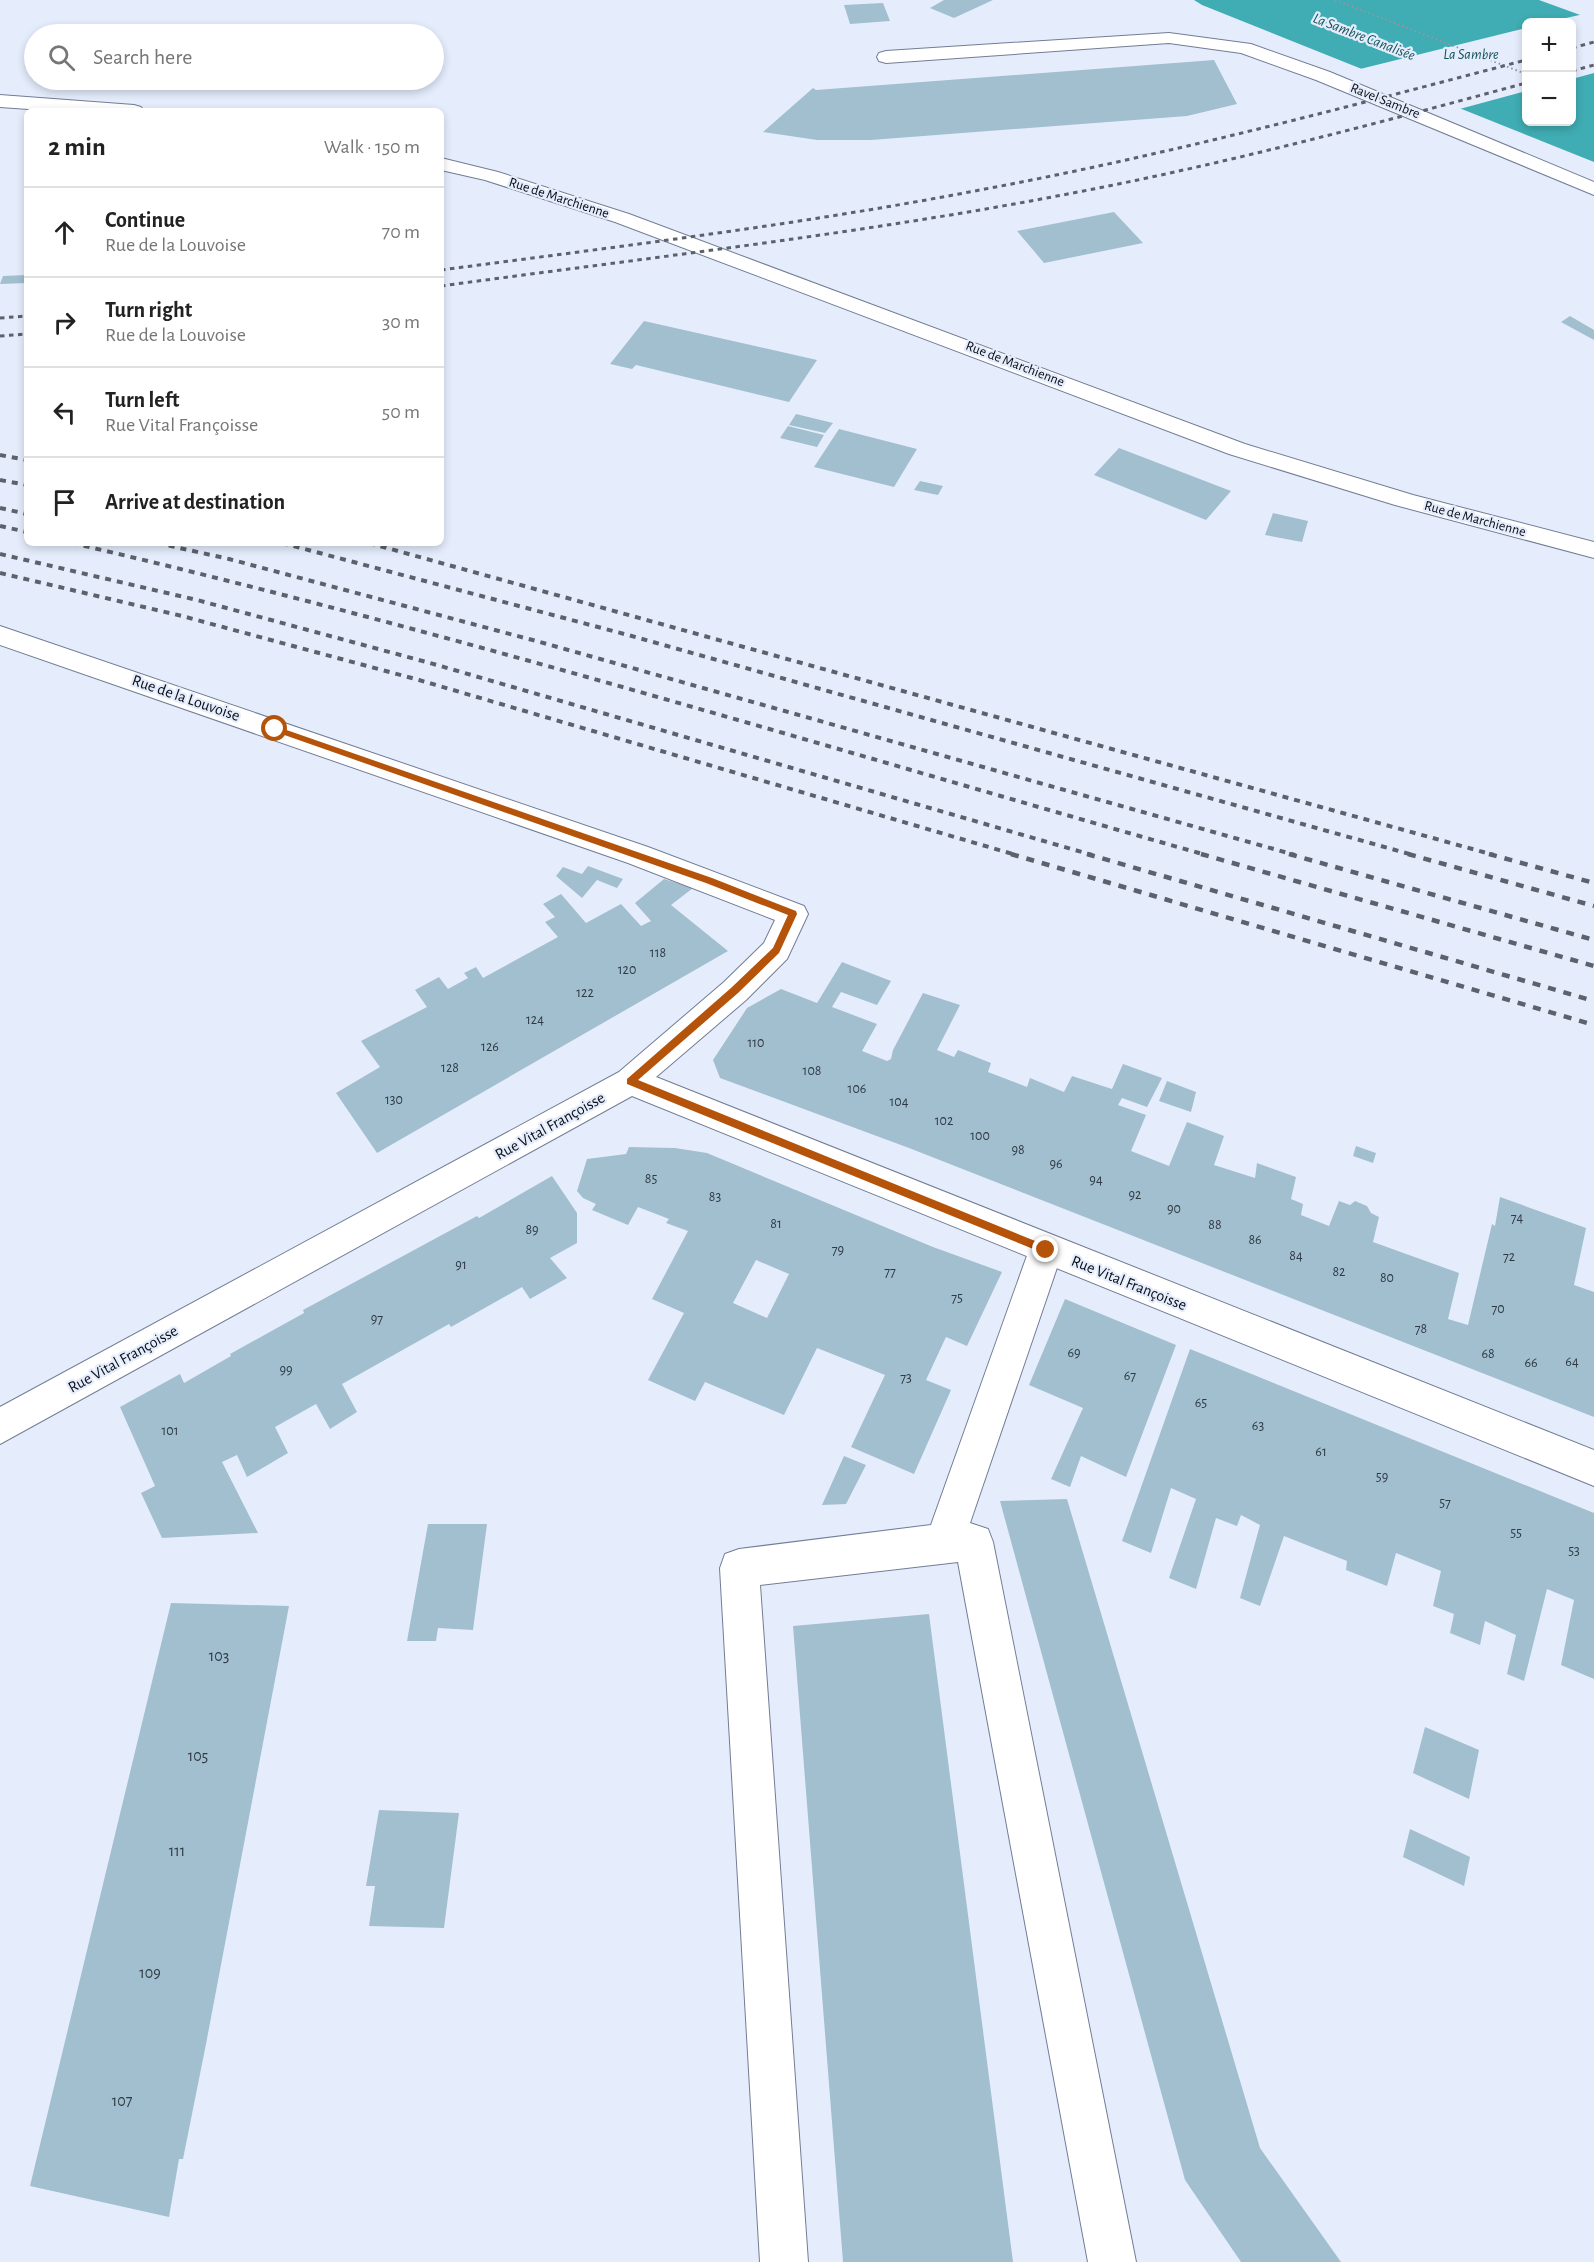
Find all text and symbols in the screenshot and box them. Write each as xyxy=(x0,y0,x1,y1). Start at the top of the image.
water label: La Sambre Canalisée xyxy=(1311,11,1417,64)
map controls xyxy=(1522,18,1576,126)
button: + xyxy=(1522,18,1576,72)
search box xyxy=(24,24,444,90)
icon: search xyxy=(45,41,78,74)
text: Search here xyxy=(93,46,192,68)
water label: La Sambre xyxy=(1443,47,1499,62)
button: − xyxy=(1522,72,1576,126)
street label: Ravel Sambre xyxy=(1348,81,1422,121)
text: 2 min xyxy=(48,134,106,160)
text: Walk · 150 m xyxy=(324,137,420,157)
street label: Rue de Marchienne xyxy=(507,175,611,221)
text: Continue xyxy=(105,209,185,231)
icon: ahead xyxy=(48,216,81,249)
text: 70 m xyxy=(382,222,420,242)
text: Rue de la Louvoise xyxy=(105,235,246,255)
text: Turn right xyxy=(105,299,192,321)
icon: right xyxy=(48,306,81,339)
text: 30 m xyxy=(382,312,420,332)
text: Rue de la Louvoise xyxy=(105,325,246,345)
street label: Rue de Marchienne xyxy=(964,339,1066,389)
text: Turn left xyxy=(105,389,179,411)
icon: left xyxy=(48,396,81,429)
text: 50 m xyxy=(382,402,420,422)
text: Rue Vital Françoisse xyxy=(105,415,258,435)
icon: arrive xyxy=(48,486,81,519)
text: Arrive at destination xyxy=(105,491,285,513)
street label: Rue de Marchienne xyxy=(1423,499,1527,539)
street label: Rue de la Louvoise xyxy=(130,672,242,724)
route start xyxy=(261,715,287,741)
house number: 118 xyxy=(650,946,666,960)
house number: 120 xyxy=(618,963,636,977)
house number: 122 xyxy=(576,986,594,1000)
house number: 124 xyxy=(526,1013,544,1027)
house number: 110 xyxy=(747,1036,765,1050)
house number: 126 xyxy=(481,1040,499,1054)
house number: 128 xyxy=(441,1061,459,1075)
house number: 108 xyxy=(803,1064,821,1078)
house number: 106 xyxy=(848,1082,866,1096)
street label: Rue Vital Françoisse xyxy=(492,1089,608,1163)
house number: 130 xyxy=(385,1093,403,1107)
house number: 104 xyxy=(890,1095,909,1109)
house number: 102 xyxy=(935,1114,953,1128)
house number: 100 xyxy=(970,1129,990,1143)
house number: 98 xyxy=(1011,1143,1025,1157)
house number: 96 xyxy=(1049,1157,1063,1171)
house number: 85 xyxy=(645,1172,657,1186)
house number: 94 xyxy=(1089,1173,1103,1187)
house number: 92 xyxy=(1129,1188,1141,1202)
house number: 83 xyxy=(709,1190,721,1204)
house number: 90 xyxy=(1167,1202,1181,1216)
house number: 74 xyxy=(1511,1211,1524,1225)
house number: 81 xyxy=(770,1217,782,1231)
house number: 88 xyxy=(1208,1218,1222,1232)
house number: 89 xyxy=(525,1223,539,1237)
house number: 86 xyxy=(1248,1233,1262,1247)
route end xyxy=(1032,1236,1058,1262)
house number: 79 xyxy=(832,1243,844,1257)
house number: 84 xyxy=(1289,1249,1303,1263)
house number: 72 xyxy=(1503,1250,1515,1264)
street label: Rue Vital Françoisse xyxy=(1069,1253,1189,1313)
house number: 91 xyxy=(455,1258,467,1272)
house number: 77 xyxy=(884,1265,896,1279)
house number: 82 xyxy=(1332,1265,1346,1279)
house number: 80 xyxy=(1380,1271,1394,1285)
house number: 75 xyxy=(951,1291,963,1305)
house number: 70 xyxy=(1491,1302,1505,1316)
house number: 97 xyxy=(371,1312,383,1326)
street label: Rue Vital Françoisse xyxy=(65,1322,181,1396)
house number: 78 xyxy=(1415,1322,1427,1336)
house number: 69 xyxy=(1067,1346,1081,1360)
house number: 68 xyxy=(1481,1347,1495,1361)
house number: 64 xyxy=(1565,1355,1579,1369)
house number: 66 xyxy=(1524,1356,1538,1370)
house number: 99 xyxy=(279,1363,293,1377)
house number: 67 xyxy=(1124,1369,1136,1383)
house number: 73 xyxy=(900,1371,912,1385)
house number: 65 xyxy=(1195,1396,1207,1410)
house number: 63 xyxy=(1252,1419,1264,1433)
house number: 101 xyxy=(161,1424,179,1438)
house number: 61 xyxy=(1315,1445,1327,1459)
house number: 59 xyxy=(1376,1470,1388,1484)
house number: 57 xyxy=(1439,1496,1451,1510)
house number: 55 xyxy=(1510,1526,1522,1540)
house number: 53 xyxy=(1568,1544,1580,1558)
house number: 103 xyxy=(209,1648,229,1664)
house number: 105 xyxy=(188,1748,208,1764)
house number: 111 xyxy=(169,1843,185,1859)
house number: 109 xyxy=(139,1965,161,1981)
house number: 107 xyxy=(112,2093,133,2109)

